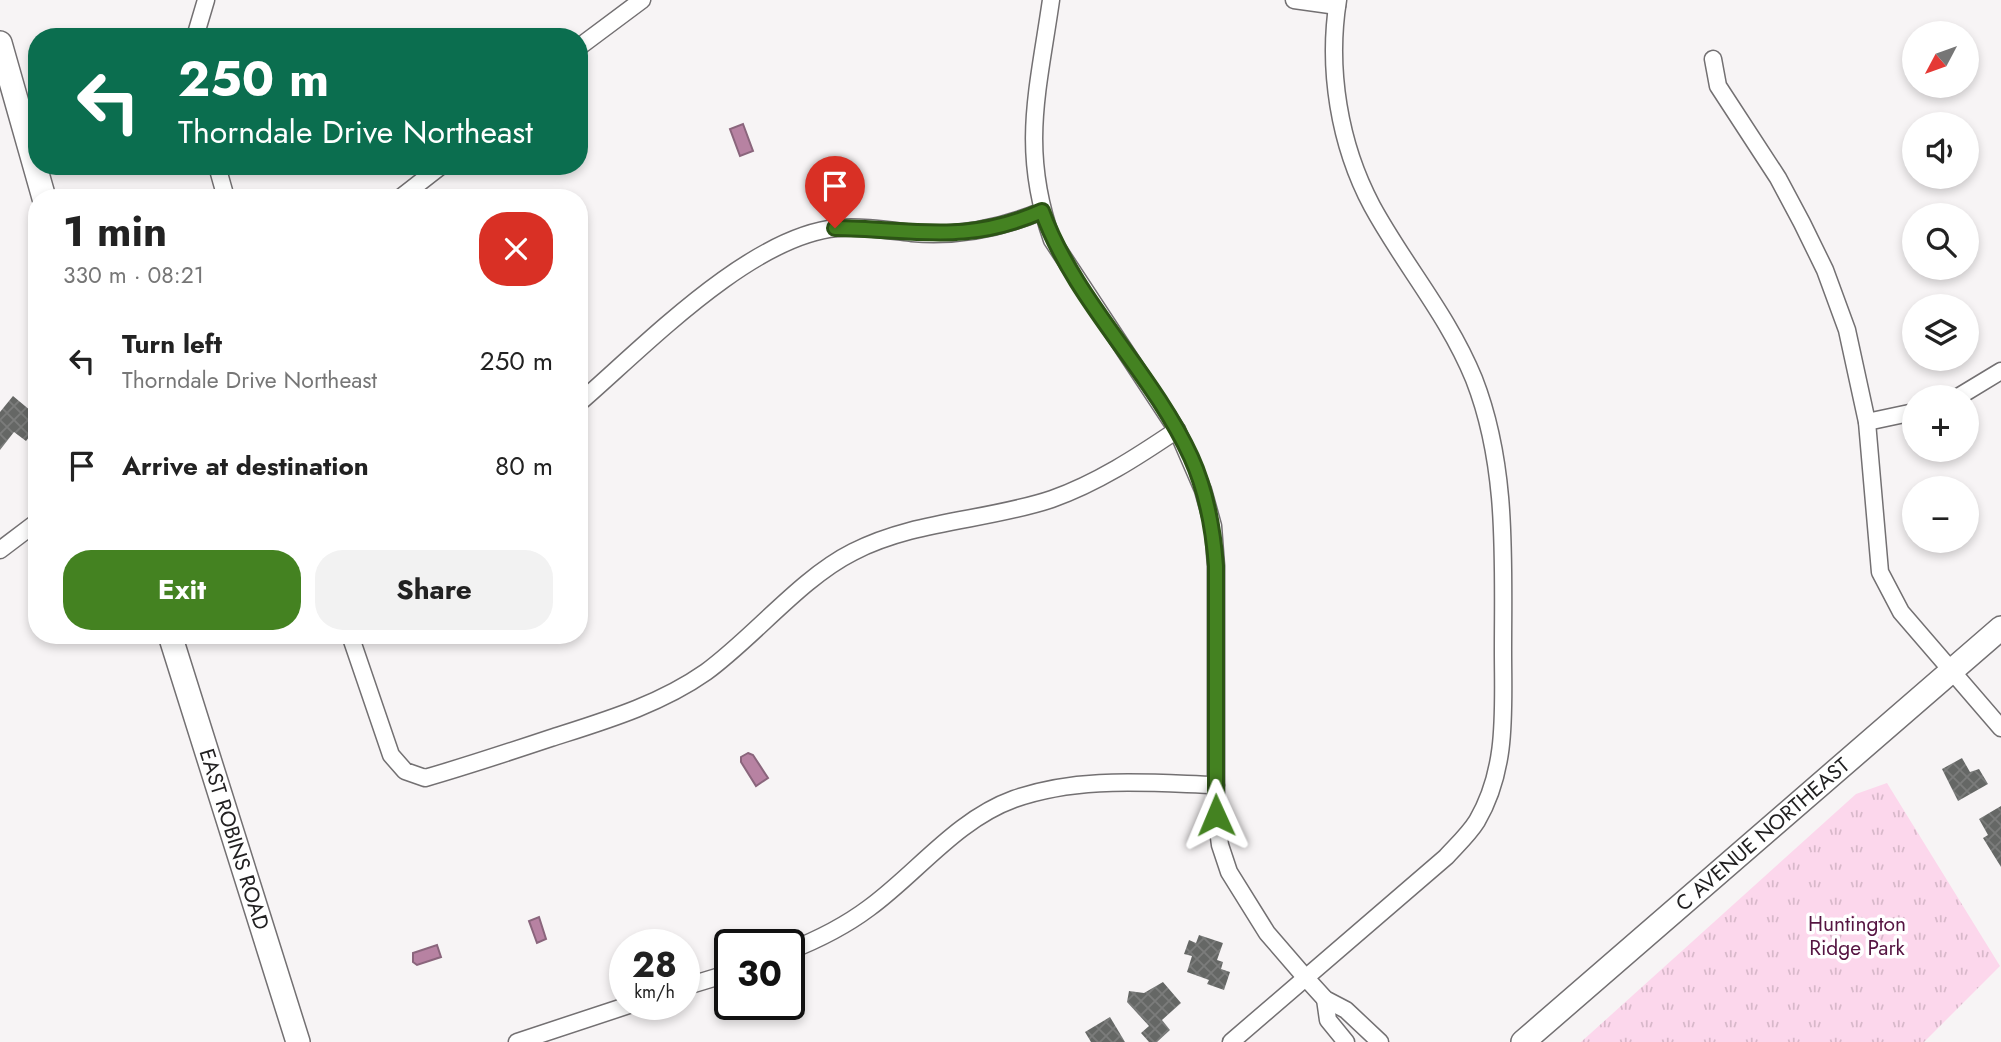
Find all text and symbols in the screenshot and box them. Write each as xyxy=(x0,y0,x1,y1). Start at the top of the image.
north arrow xyxy=(1902,21,1979,98)
map controls xyxy=(1902,21,1979,553)
text: 250 m xyxy=(178,44,329,114)
icon: left xyxy=(63,56,154,147)
text: Thorndale Drive Northeast xyxy=(178,109,533,155)
button: sound xyxy=(1902,112,1979,189)
pin xyxy=(805,156,865,228)
icon: arrive xyxy=(816,167,854,205)
text: 1 min xyxy=(63,201,167,262)
button: search xyxy=(1902,203,1979,280)
button: close xyxy=(479,212,553,286)
text: 330 m · 08:21 xyxy=(63,258,204,292)
button: layers xyxy=(1902,294,1979,371)
text: Turn left xyxy=(122,325,222,363)
icon: left xyxy=(63,342,101,380)
text: 250 m xyxy=(480,342,553,380)
text: Thorndale Drive Northeast xyxy=(122,363,377,397)
button: + xyxy=(1902,385,1979,462)
icon: arrive xyxy=(63,447,101,485)
text: Arrive at destination xyxy=(122,447,369,485)
text: 80 m xyxy=(495,447,553,485)
button: − xyxy=(1902,476,1979,553)
button: Exit xyxy=(63,550,301,630)
button: Share xyxy=(315,550,553,630)
street label: EAST ROBINS ROAD xyxy=(192,745,277,933)
street label: C AVENUE NORTHEAST xyxy=(1669,751,1856,918)
position arrow xyxy=(1179,778,1253,852)
park label: Huntington Ridge Park xyxy=(1808,909,1906,963)
speed limit sign: 30 xyxy=(714,929,805,1020)
text: 28 xyxy=(632,940,677,990)
text: km/h xyxy=(634,979,675,1005)

